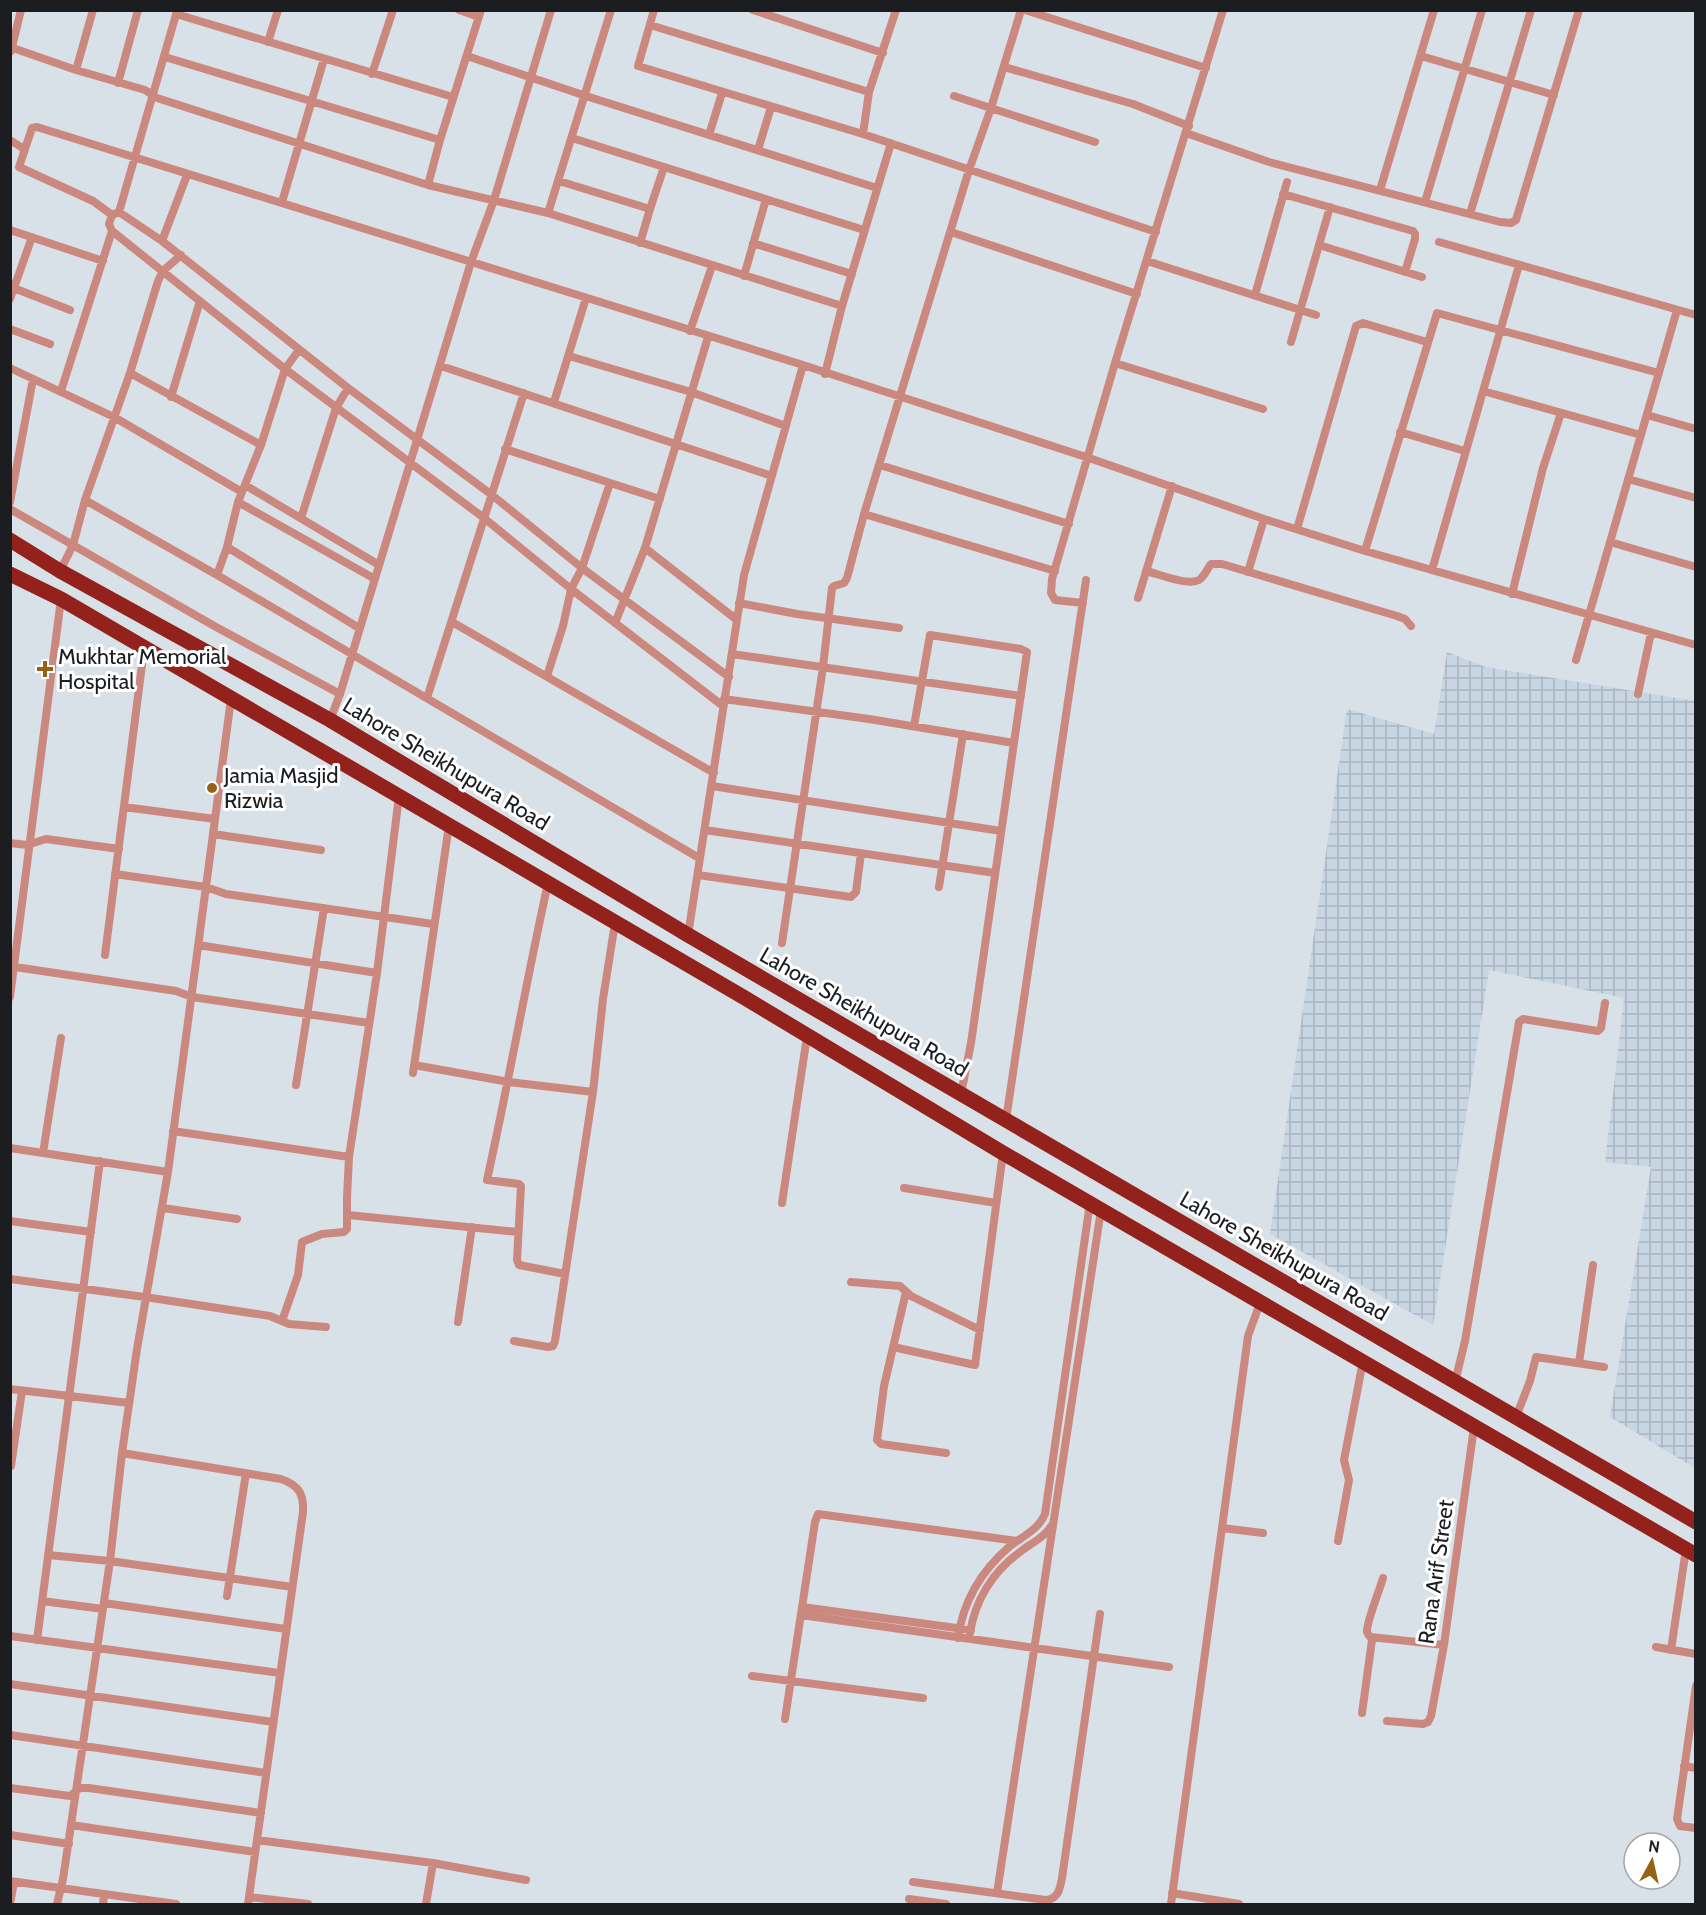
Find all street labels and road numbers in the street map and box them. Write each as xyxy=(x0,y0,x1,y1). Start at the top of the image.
street label: Lahore Sheikhupura Road xyxy=(338,692,554,836)
street label: Lahore Sheikhupura Road xyxy=(755,941,973,1083)
street label: Lahore Sheikhupura Road xyxy=(1175,1185,1393,1327)
street label: Rana Arif Street xyxy=(1413,1498,1460,1646)

